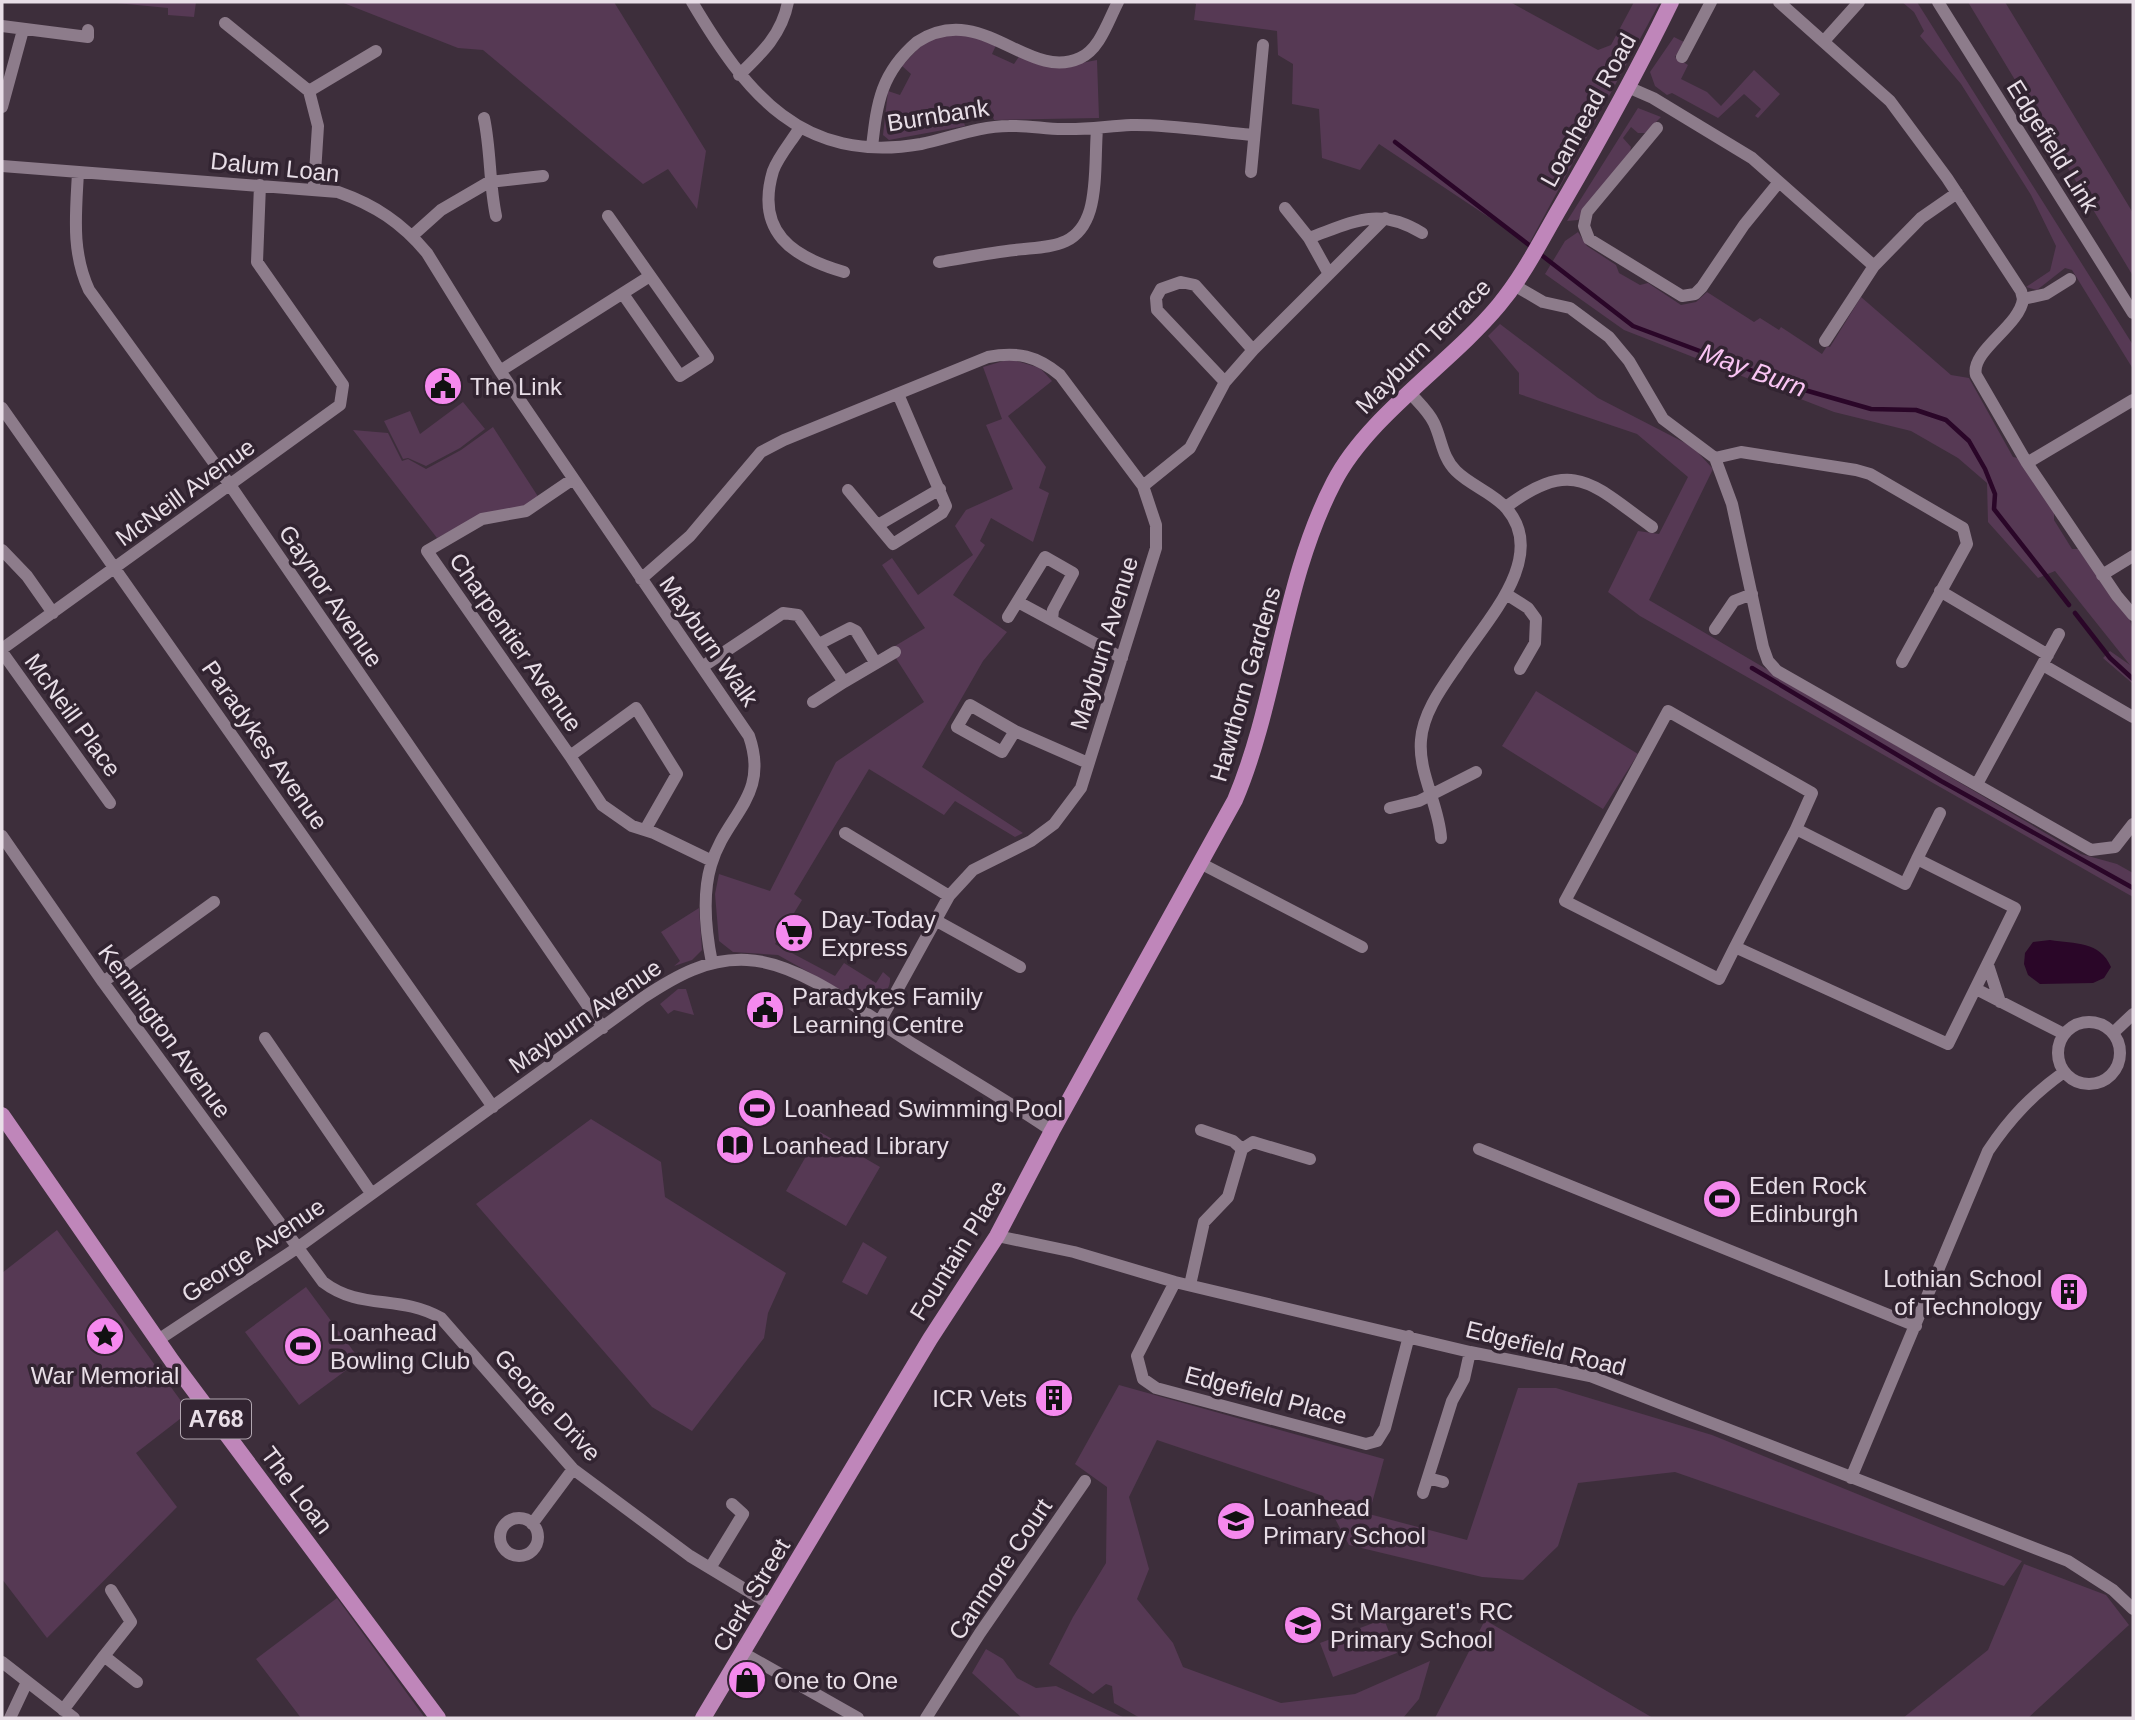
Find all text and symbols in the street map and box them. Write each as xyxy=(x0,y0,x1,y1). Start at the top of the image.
street label: Loanhead Road xyxy=(1535,29,1641,191)
street label: Edgefield Link xyxy=(2002,75,2105,218)
street label: Burnbank xyxy=(885,93,992,136)
street label: Dalum Loan xyxy=(209,147,341,187)
street label: Mayburn Terrace xyxy=(1350,273,1496,419)
water label: May Burn xyxy=(1696,337,1810,403)
public building icon: The Link xyxy=(422,365,464,407)
place label: The Link xyxy=(470,373,563,400)
street label: McNeill Avenue xyxy=(110,433,260,551)
street label: Gaynor Avenue xyxy=(274,520,388,672)
street label: Charpentier Avenue xyxy=(444,548,588,736)
street label: Mayburn Avenue xyxy=(1065,553,1143,733)
street label: Mayburn Walk xyxy=(654,571,764,712)
street label: Hawthorn Gardens xyxy=(1204,583,1286,785)
street label: McNeill Place xyxy=(19,648,127,782)
street label: Paradykes Avenue xyxy=(197,655,333,835)
place label: Day-Today Express xyxy=(821,906,936,961)
supermarket icon: Day-Today Express xyxy=(773,912,815,954)
street label: Kennington Avenue xyxy=(93,939,237,1123)
street label: Mayburn Avenue xyxy=(504,953,666,1079)
place label: Paradykes Family Learning Centre xyxy=(792,983,983,1038)
public building icon: Paradykes Family Learning Centre xyxy=(744,989,786,1031)
sports icon: Loanhead Swimming Pool xyxy=(736,1087,778,1129)
place label: Loanhead Swimming Pool xyxy=(784,1095,1063,1122)
library icon: Loanhead Library xyxy=(714,1124,756,1166)
place label: Loanhead Library xyxy=(762,1132,949,1159)
place label: Eden Rock Edinburgh xyxy=(1749,1172,1867,1227)
street label: Fountain Place xyxy=(904,1175,1012,1325)
sports icon: Eden Rock Edinburgh xyxy=(1701,1178,1743,1220)
street label: George Avenue xyxy=(176,1192,330,1308)
place label: Lothian School of Technology xyxy=(1883,1265,2042,1320)
building icon: Lothian School of Technology xyxy=(2048,1271,2090,1313)
place icon: War Memorial xyxy=(84,1315,126,1357)
street label: Edgefield Road xyxy=(1463,1315,1629,1381)
place label: Loanhead Bowling Club xyxy=(330,1319,470,1374)
sports icon: Loanhead Bowling Club xyxy=(282,1325,324,1367)
street label: George Drive xyxy=(489,1344,607,1466)
street label: Edgefield Place xyxy=(1182,1360,1350,1430)
place label: War Memorial xyxy=(31,1362,179,1389)
building icon: ICR Vets xyxy=(1033,1377,1075,1419)
place label: ICR Vets xyxy=(932,1385,1027,1412)
road number: A768 xyxy=(181,1400,251,1438)
street label: The Loan xyxy=(256,1441,338,1539)
street label: Canmore Court xyxy=(943,1493,1057,1645)
place label: Loanhead Primary School xyxy=(1263,1494,1426,1549)
school or university icon: Loanhead Primary School xyxy=(1215,1500,1257,1542)
street label: Clerk Street xyxy=(707,1533,795,1656)
place label: St Margaret's RC Primary School xyxy=(1330,1598,1513,1653)
school or university icon: St Margaret's RC Primary School xyxy=(1282,1604,1324,1646)
shop icon: One to One xyxy=(726,1659,768,1701)
place label: One to One xyxy=(774,1667,898,1694)

